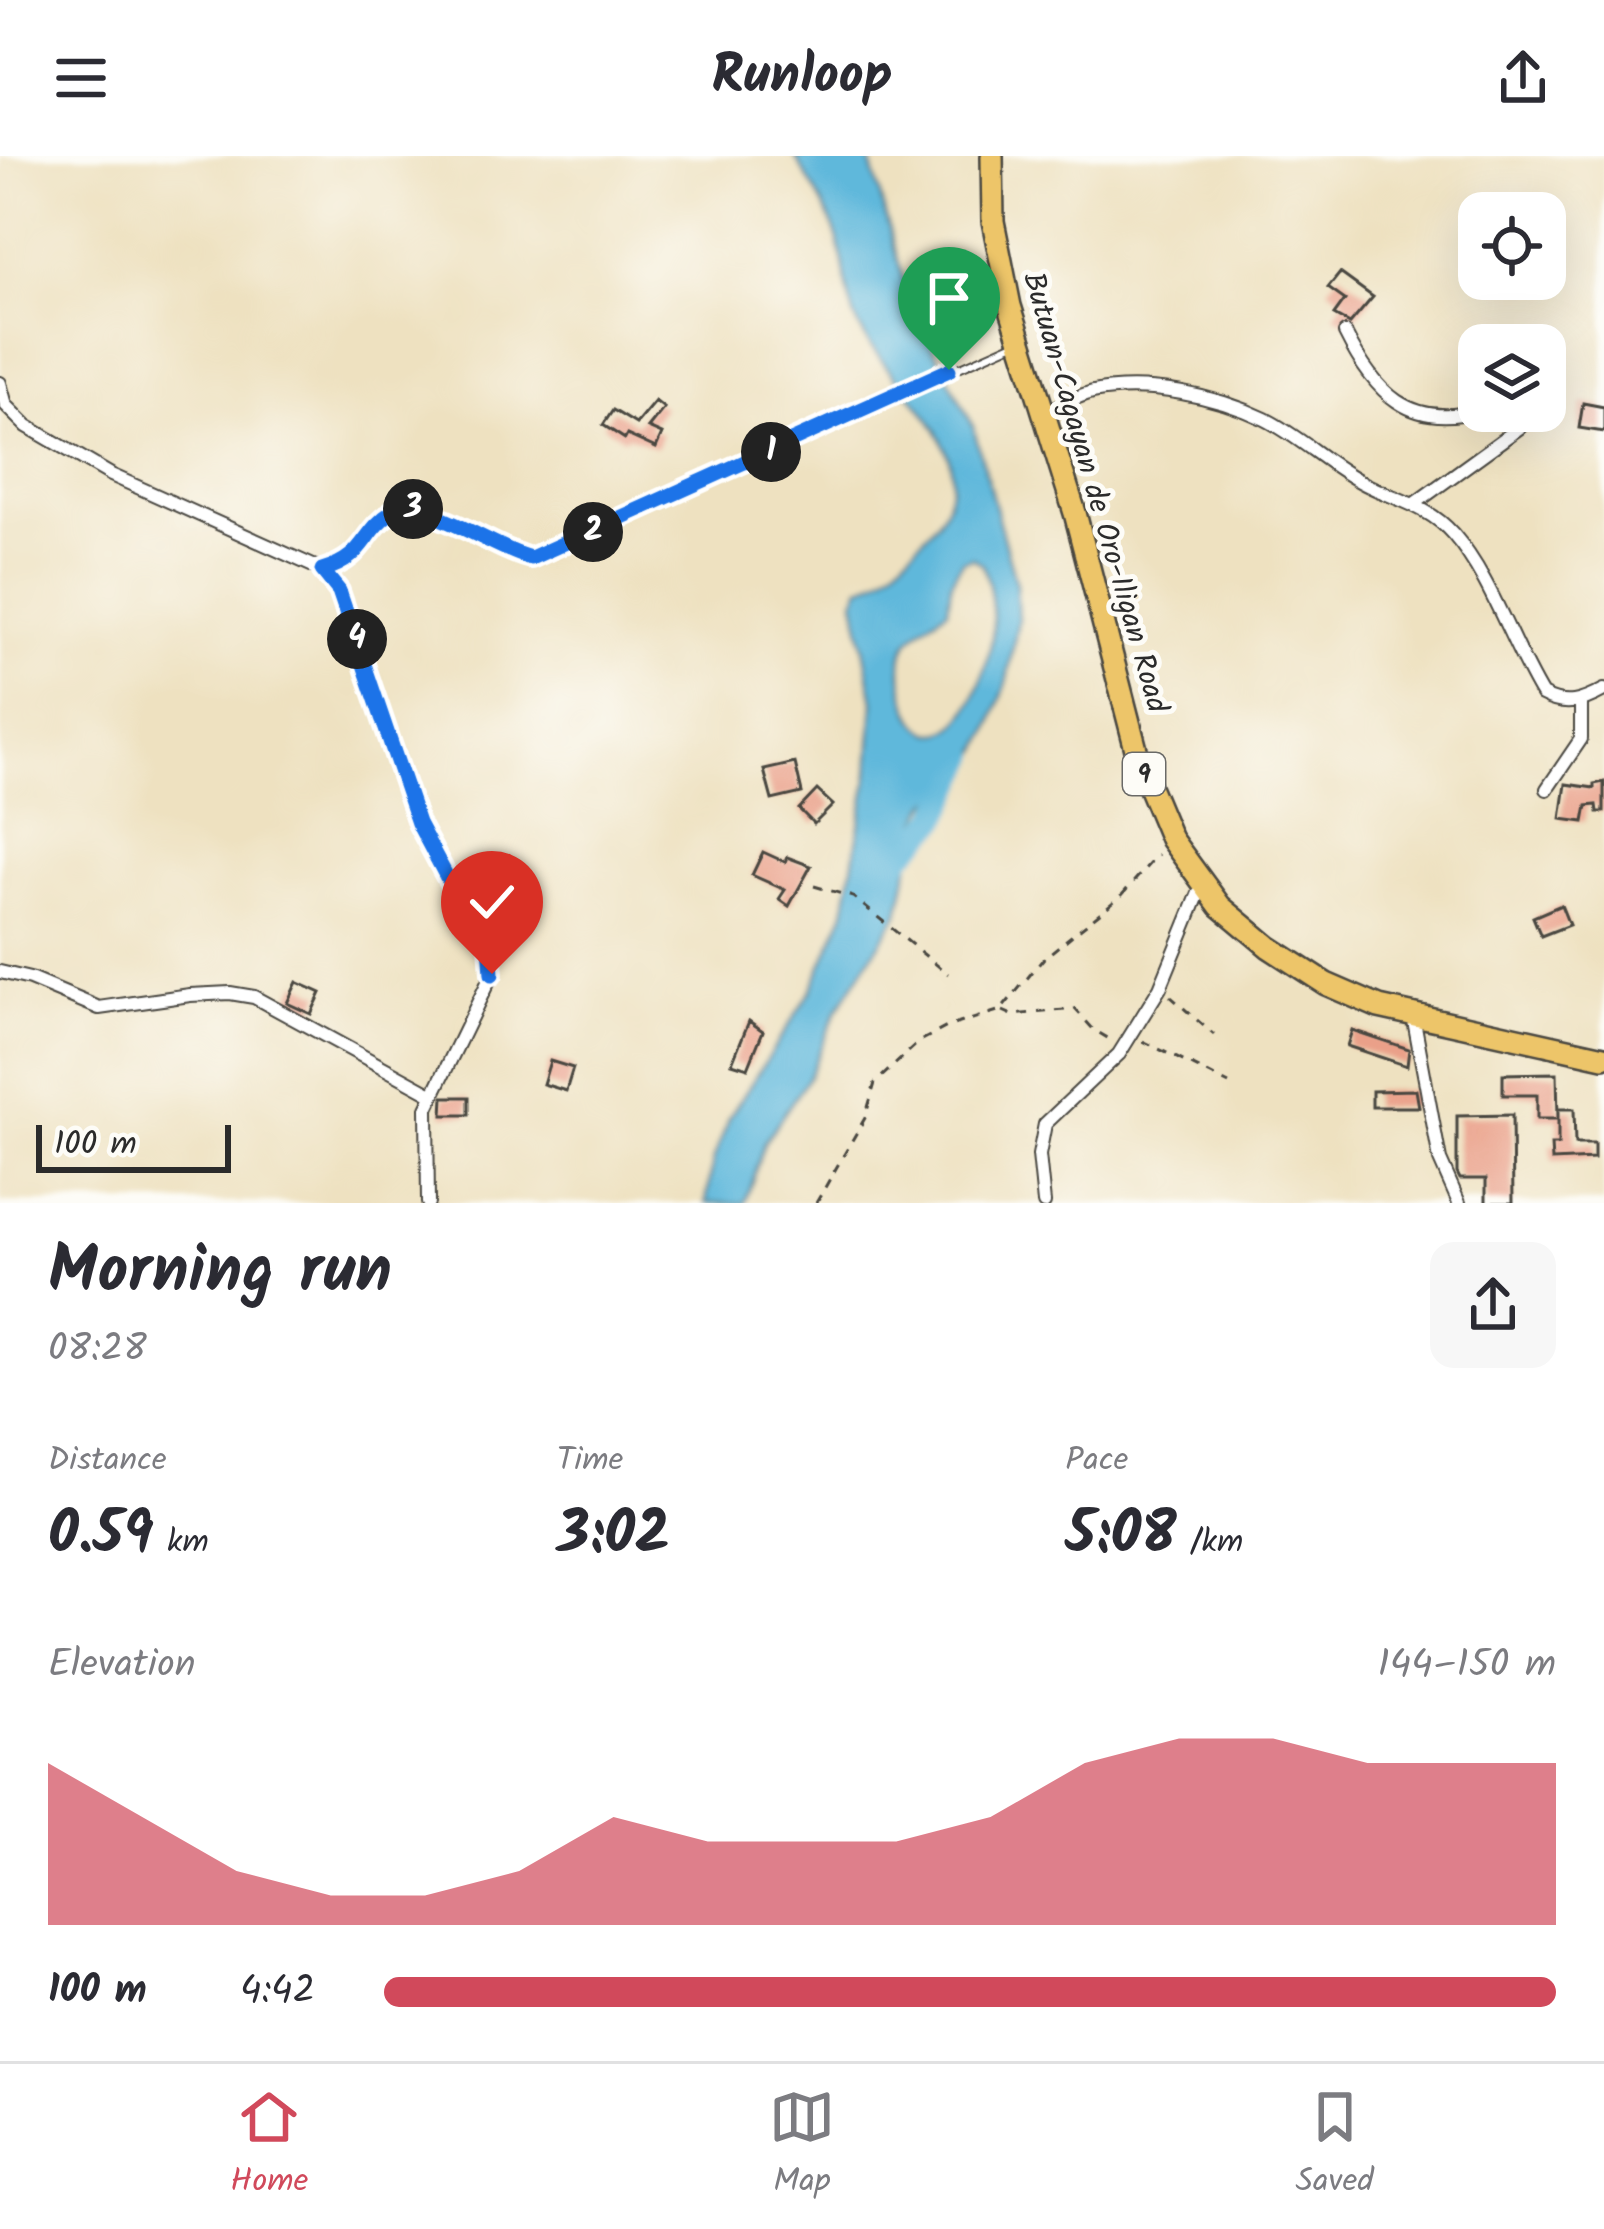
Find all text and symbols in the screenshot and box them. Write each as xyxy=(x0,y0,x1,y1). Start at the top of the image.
text: Runloop xyxy=(711,35,893,121)
icon: menu xyxy=(48,45,114,111)
icon: share xyxy=(1490,45,1556,111)
map controls xyxy=(1458,192,1566,432)
button: locate xyxy=(1458,192,1566,300)
pin xyxy=(898,247,1000,370)
icon: arrive xyxy=(916,265,982,331)
street label: Butuan-Cagayan de Oro-Iligan Road xyxy=(1008,267,1180,720)
button: layers xyxy=(1458,324,1566,432)
pin: 1 xyxy=(741,422,801,482)
text: 1 xyxy=(766,425,776,478)
pin: 3 xyxy=(383,479,443,539)
text: 3 xyxy=(404,482,422,535)
pin: 2 xyxy=(563,502,623,562)
text: 2 xyxy=(583,505,603,558)
pin: 4 xyxy=(327,609,387,669)
text: 4 xyxy=(348,612,366,665)
road number: 9 xyxy=(1123,753,1165,795)
pin xyxy=(441,851,543,974)
icon: check xyxy=(459,869,525,935)
scale bar xyxy=(36,1119,231,1172)
text: 100 m xyxy=(54,1119,137,1172)
text: Morning run xyxy=(48,1221,392,1326)
button: share xyxy=(1430,1242,1556,1368)
text: 08:28 xyxy=(48,1319,147,1381)
text: Distance xyxy=(48,1435,167,1488)
text: Time xyxy=(557,1435,623,1488)
text: Pace xyxy=(1065,1435,1128,1488)
text: 0.59 xyxy=(48,1488,154,1584)
text: 3:02 xyxy=(557,1488,670,1584)
text: 5:08 xyxy=(1065,1488,1177,1584)
text: km xyxy=(154,1517,209,1570)
text: /km xyxy=(1177,1517,1243,1570)
text: Elevation xyxy=(48,1635,196,1697)
text: 144–150 m xyxy=(1378,1635,1556,1697)
text: 100 m xyxy=(48,1961,147,2023)
text: 4:42 xyxy=(240,1961,315,2023)
tab: Home xyxy=(230,2084,308,2209)
tab: Map xyxy=(769,2084,835,2209)
tab: Saved xyxy=(1295,2084,1374,2209)

